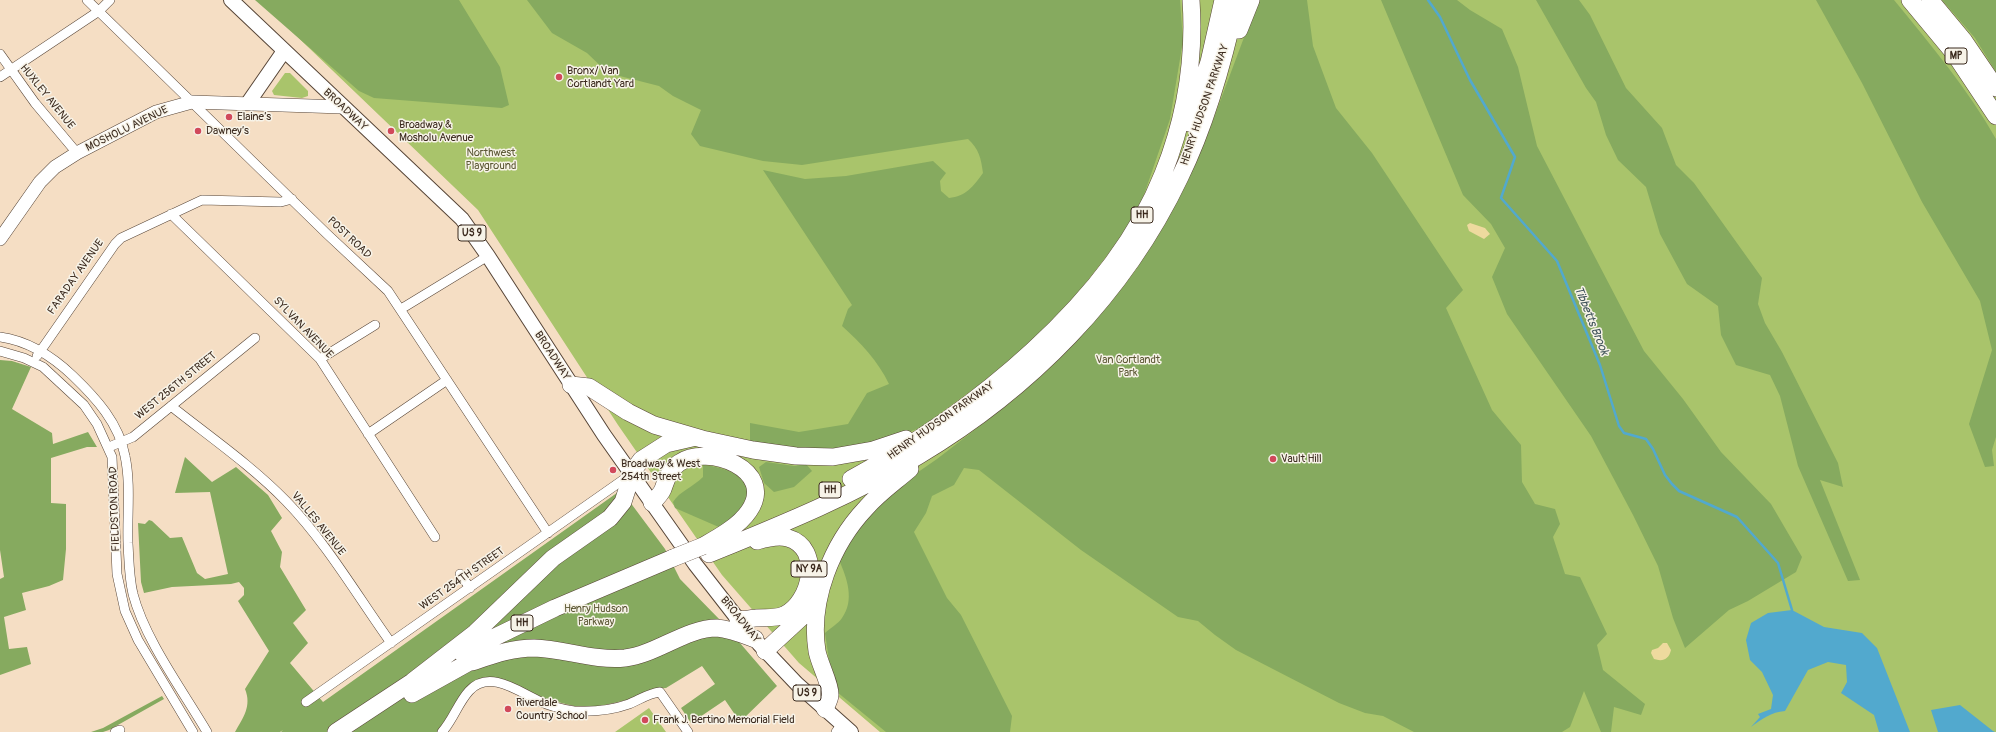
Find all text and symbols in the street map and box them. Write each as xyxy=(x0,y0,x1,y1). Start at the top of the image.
street label: HENRY HUDSON PARKWAY xyxy=(1178,43,1232,167)
road number: MP xyxy=(1945,48,1967,64)
street label: HUXLEY AVENUE xyxy=(17,62,77,132)
place label: Bronx/ Van Cortlandt Yard xyxy=(567,64,634,90)
marker: Bronx/ Van Cortlandt Yard xyxy=(554,72,564,82)
street label: BROADWAY xyxy=(320,86,370,134)
street label: MOSHOLU AVENUE xyxy=(84,103,170,155)
place label: Elaine’s xyxy=(237,110,271,124)
marker: Elaine’s xyxy=(224,112,234,122)
place label: Broadway & Mosholu Avenue xyxy=(399,118,473,144)
place label: Dawney’s xyxy=(206,124,249,138)
marker: Dawney’s xyxy=(193,126,203,136)
marker: Broadway & Mosholu Avenue xyxy=(386,126,396,136)
park label: Northwest Playground xyxy=(466,146,516,172)
road number: HH xyxy=(1131,207,1153,223)
street label: POST ROAD xyxy=(324,214,374,262)
road number: US 9 xyxy=(458,225,486,241)
street label: FARADAY AVENUE xyxy=(45,237,107,317)
water label: Tibbetts Brook xyxy=(1571,285,1611,357)
street label: SYLVAN AVENUE xyxy=(270,295,336,361)
street label: BROADWAY xyxy=(531,329,573,383)
street label: WEST 256TH STREET xyxy=(133,349,219,423)
park label: Van Cortlandt Park xyxy=(1096,353,1160,379)
street label: HENRY HUDSON PARKWAY xyxy=(885,379,997,463)
place label: Vault Hill xyxy=(1281,452,1322,466)
marker: Vault Hill xyxy=(1268,454,1278,464)
place label: Broadway & West 254th Street xyxy=(621,457,700,483)
marker: Broadway & West 254th Street xyxy=(608,465,618,475)
street label: FIELDSTON ROAD xyxy=(107,466,123,552)
road number: HH xyxy=(819,482,841,498)
street label: VALLES AVENUE xyxy=(288,489,348,559)
street label: WEST 254TH STREET xyxy=(417,545,507,613)
road number: NY 9A xyxy=(791,561,827,577)
street label: BROADWAY xyxy=(717,594,763,646)
park label: Henry Hudson Parkway xyxy=(564,602,628,628)
road number: HH xyxy=(511,615,533,631)
road number: US 9 xyxy=(793,685,821,701)
place label: Riverdale Country School xyxy=(516,696,587,722)
marker: Riverdale Country School xyxy=(503,704,513,714)
place label: Frank J. Bertino Memorial Field xyxy=(653,713,795,727)
marker: Frank J. Bertino Memorial Field xyxy=(640,715,650,725)

